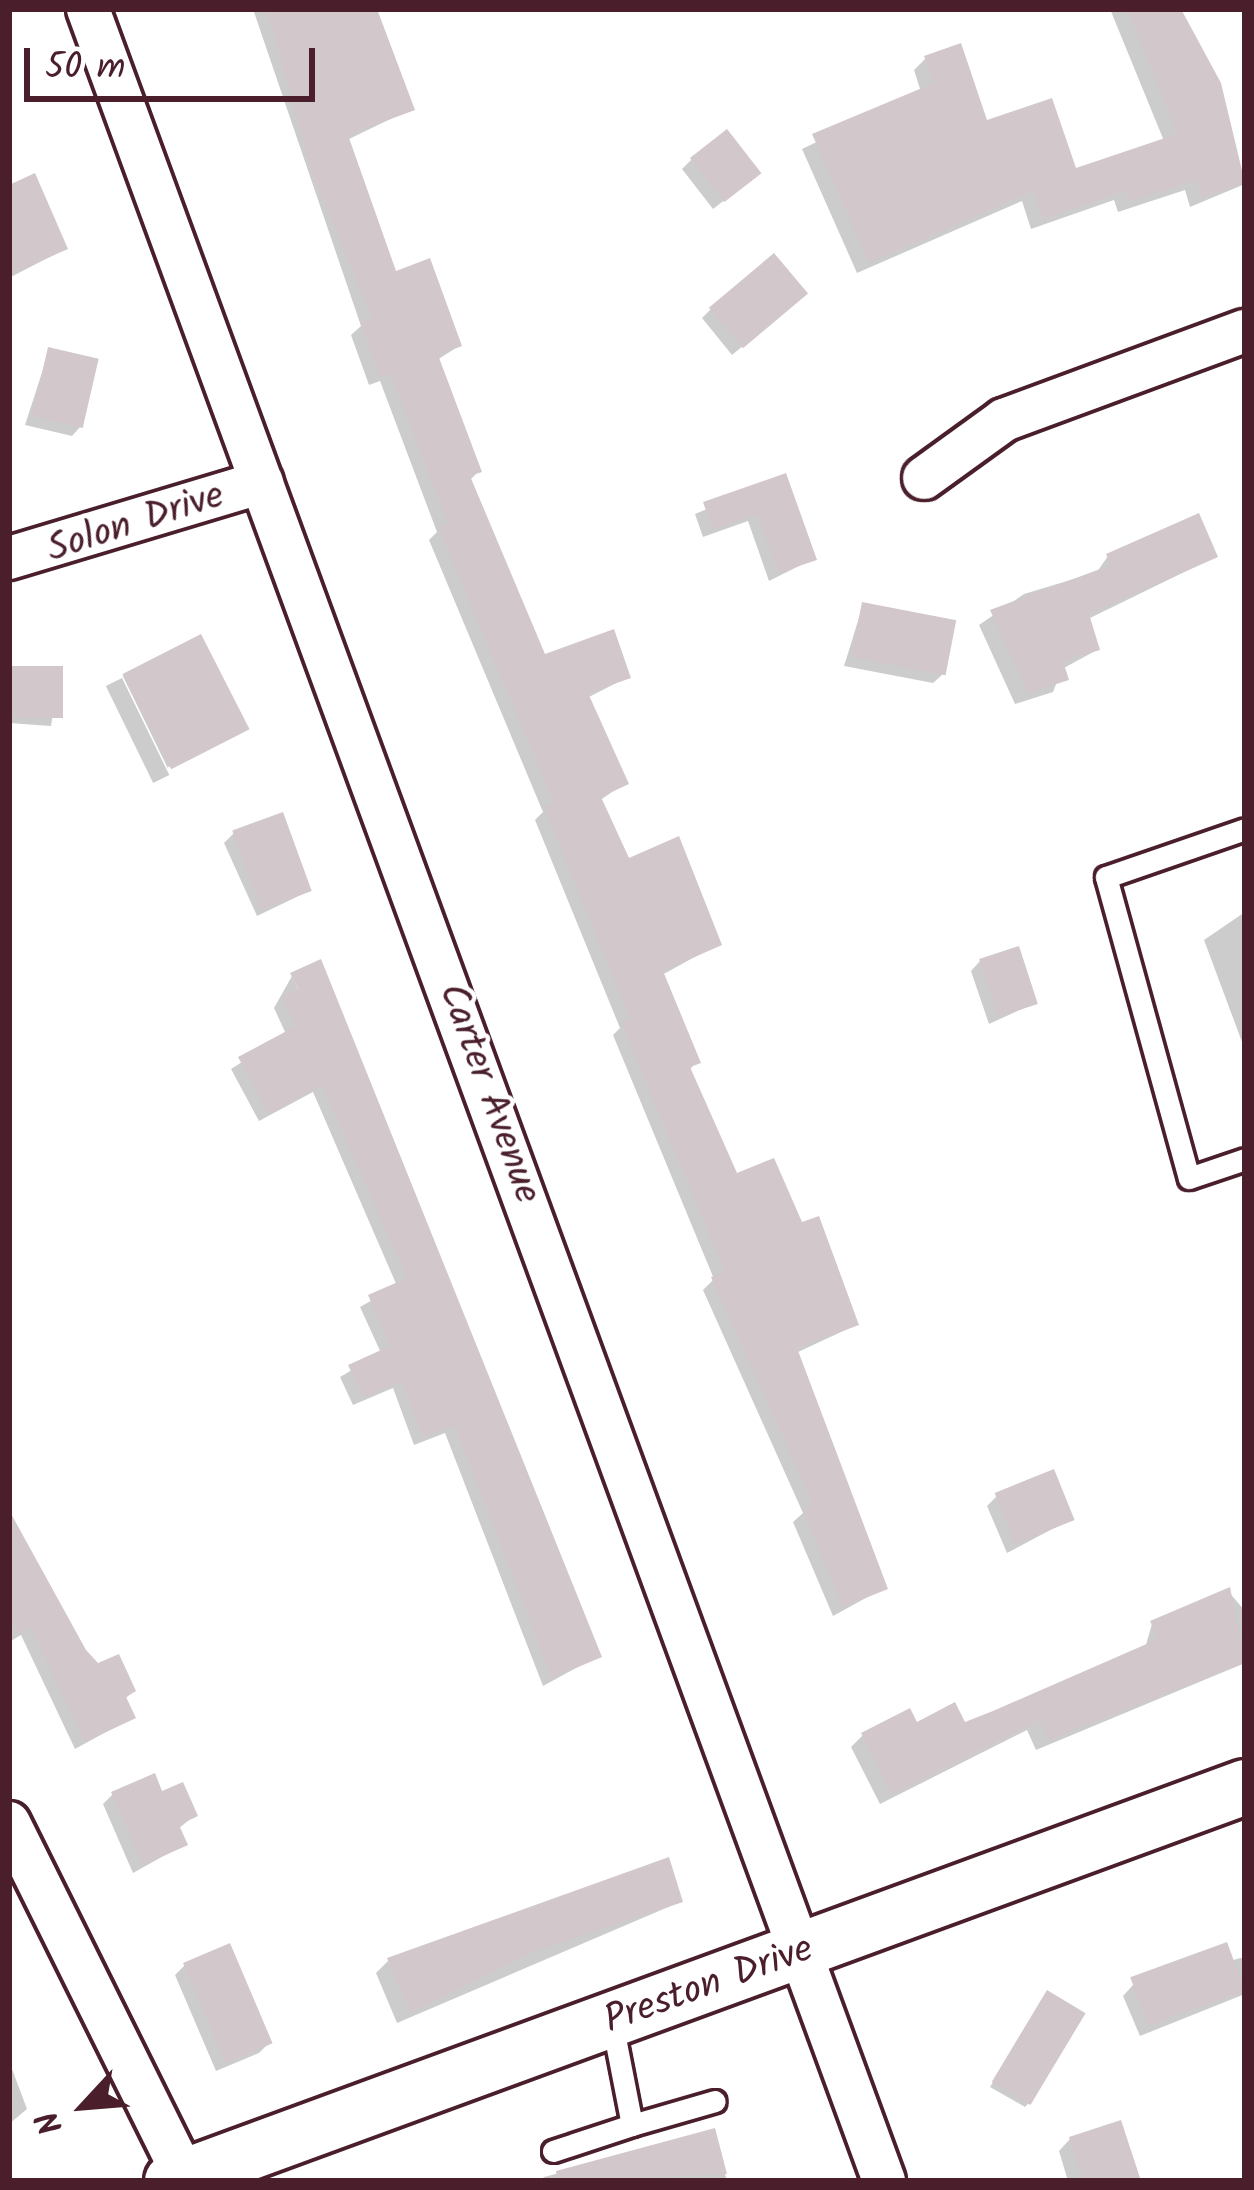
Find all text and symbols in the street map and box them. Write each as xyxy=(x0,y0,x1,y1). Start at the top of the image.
scale bar xyxy=(30,24,321,98)
text: 50 m xyxy=(45,40,125,97)
street label: Solon Drive xyxy=(42,473,230,575)
street label: Carter Avenue xyxy=(427,978,549,1210)
street label: Preston Drive xyxy=(598,1927,820,2045)
north arrow xyxy=(24,2046,144,2166)
text: N xyxy=(23,2101,80,2143)

